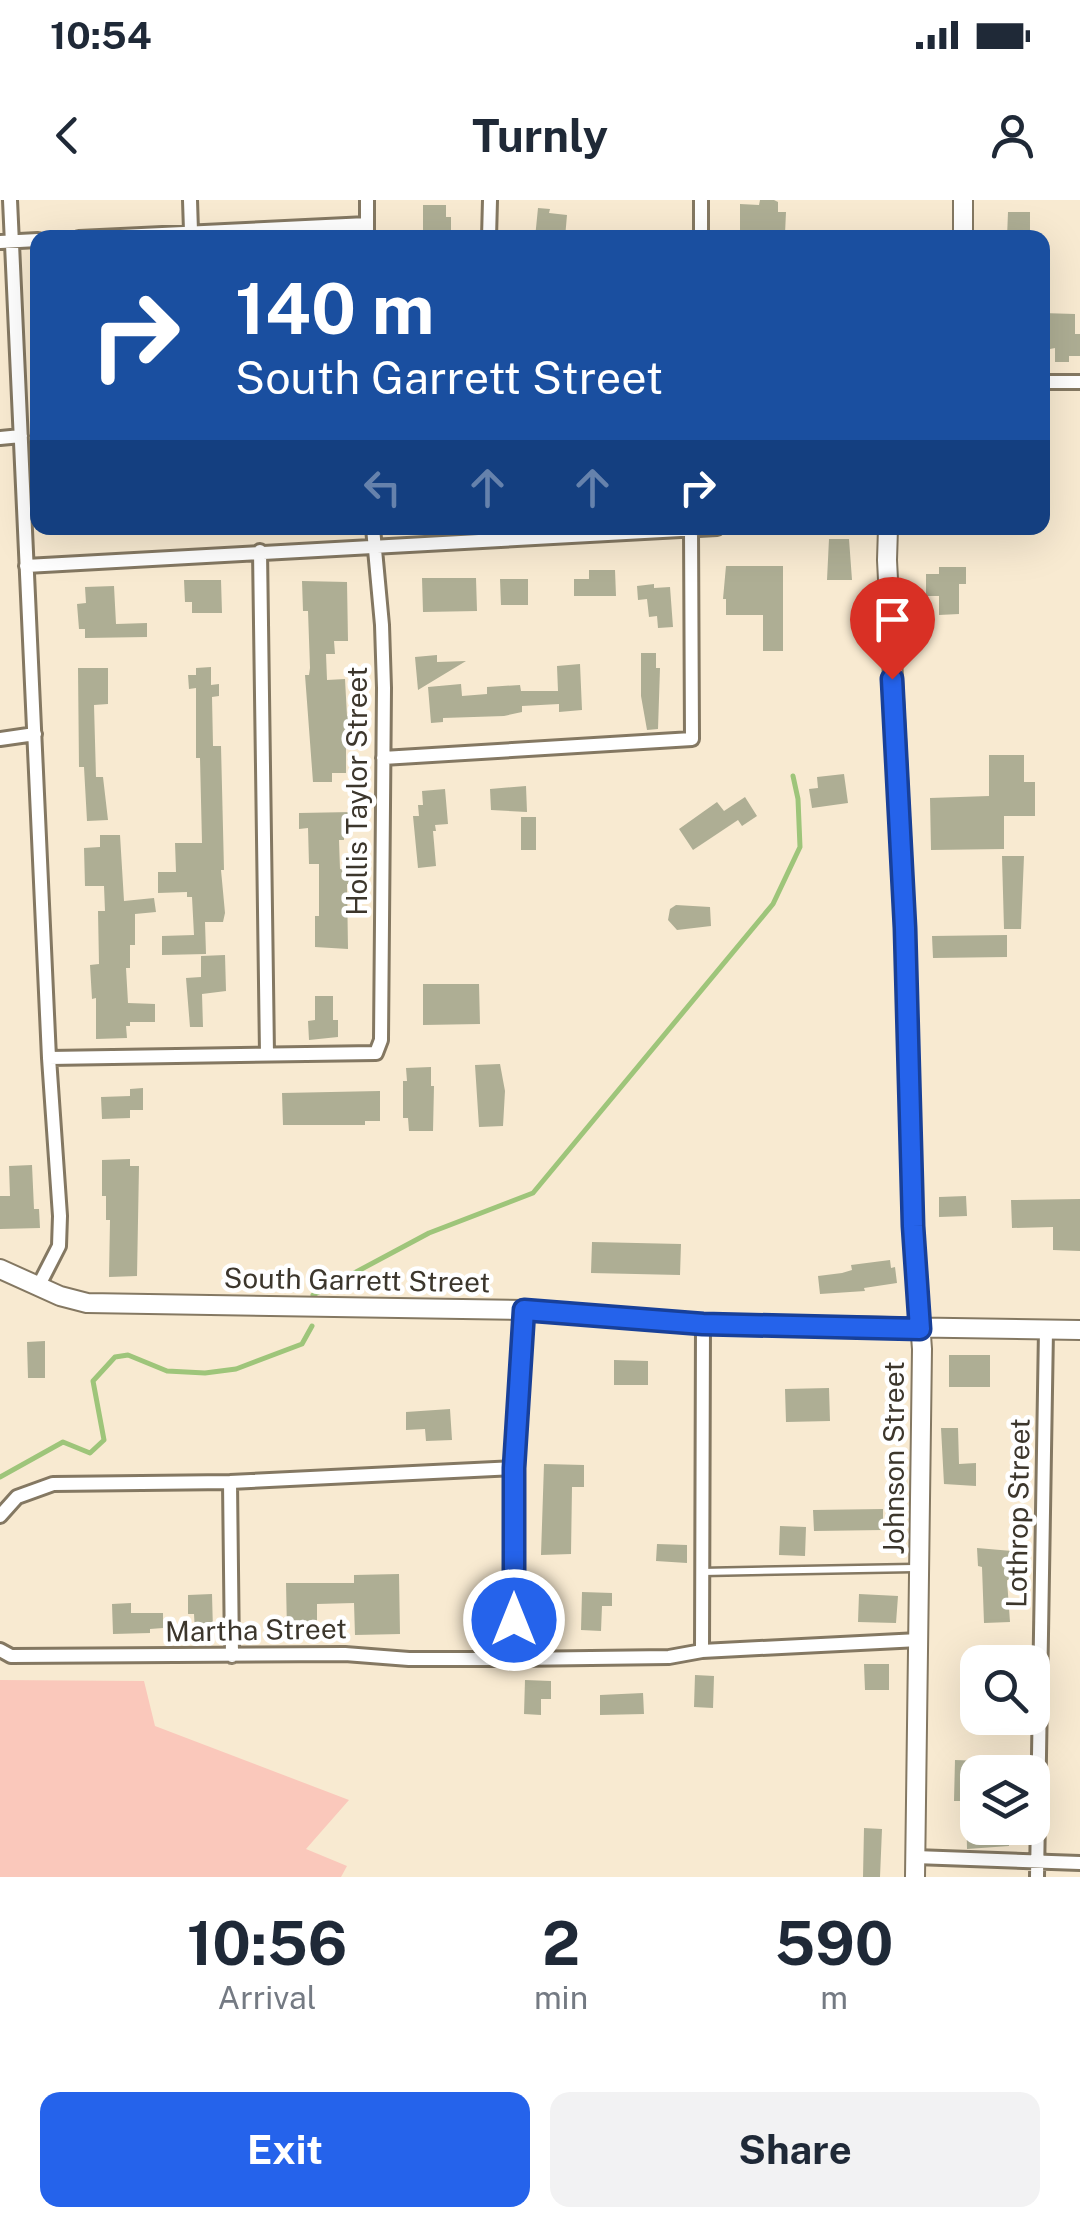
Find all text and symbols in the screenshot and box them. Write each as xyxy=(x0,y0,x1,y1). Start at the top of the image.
text: 10:54 xyxy=(50,13,152,58)
icon: back xyxy=(40,108,95,163)
icon: person xyxy=(985,108,1040,163)
text: Turnly xyxy=(472,109,608,162)
text: 140 m xyxy=(235,267,434,350)
icon: right xyxy=(70,270,200,400)
text: South Garrett Street xyxy=(235,351,663,404)
icon: left xyxy=(355,460,410,515)
icon: ahead xyxy=(460,460,515,515)
icon: ahead xyxy=(565,460,620,515)
icon: right xyxy=(670,460,725,515)
pin xyxy=(850,577,935,680)
icon: arrive xyxy=(865,592,920,647)
street label: Hollis Taylor Street xyxy=(340,666,373,916)
street label: South Garrett Street xyxy=(223,1261,491,1298)
street label: Johnson Street xyxy=(877,1361,910,1555)
street label: Lothrop Street xyxy=(999,1418,1036,1608)
position arrow xyxy=(462,1568,566,1672)
street label: Martha Street xyxy=(165,1611,347,1648)
map controls xyxy=(960,1645,1050,1845)
button: search xyxy=(960,1645,1050,1735)
button: layers xyxy=(960,1755,1050,1845)
text: 10:56 xyxy=(187,1908,347,1979)
text: 2 xyxy=(542,1908,580,1979)
text: 590 xyxy=(775,1908,893,1979)
text: Arrival xyxy=(218,1979,316,2016)
text: min xyxy=(534,1979,588,2016)
text: m xyxy=(820,1979,848,2016)
button: Exit xyxy=(40,2092,530,2207)
button: Share xyxy=(550,2092,1040,2207)

